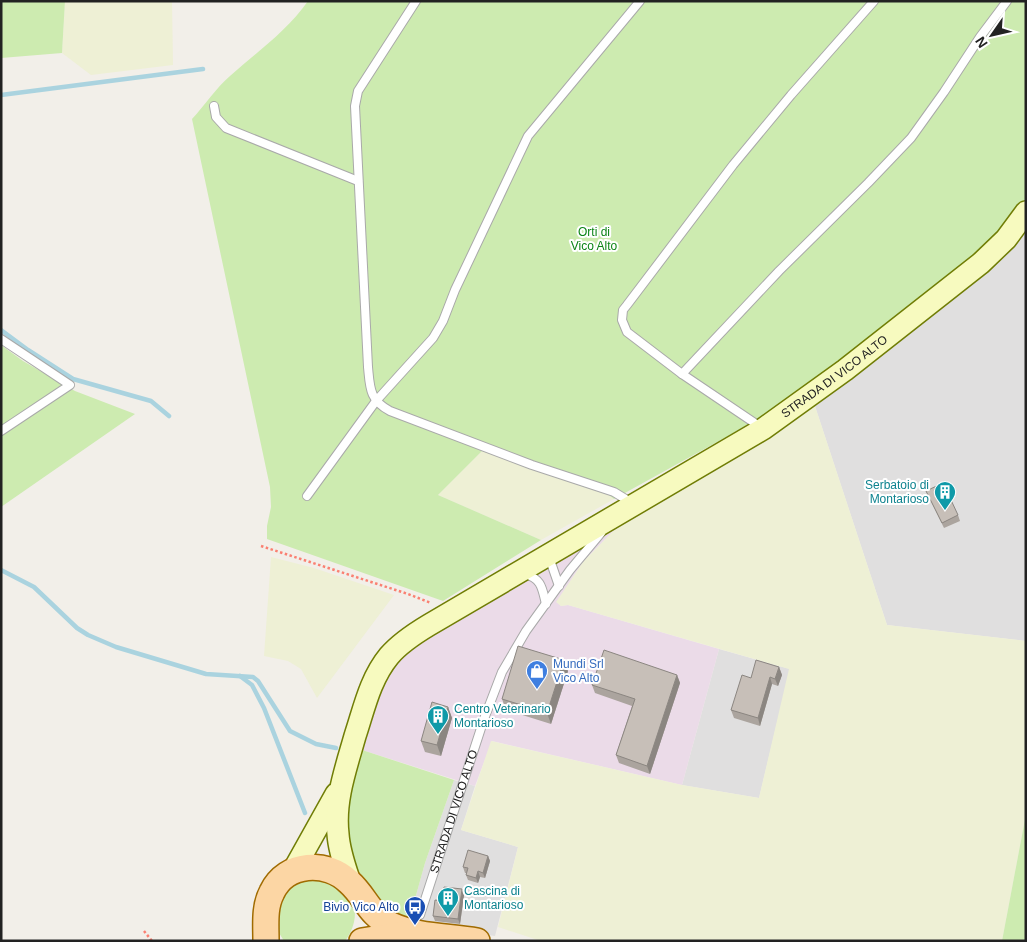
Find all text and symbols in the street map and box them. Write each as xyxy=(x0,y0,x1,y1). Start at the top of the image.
north arrow xyxy=(967,10,1017,60)
text: N xyxy=(972,34,991,51)
park label: Orti di Vico Alto xyxy=(571,225,618,253)
street label: STRADA DI VICO ALTO xyxy=(778,332,890,421)
place label: Serbatoio di Montarioso xyxy=(865,478,929,506)
building icon: Serbatoio di Montarioso xyxy=(933,480,957,511)
place label: Mundi Srl Vico Alto xyxy=(553,657,604,685)
shop icon: Mundi Srl Vico Alto xyxy=(525,659,549,690)
place label: Centro Veterinario Montarioso xyxy=(454,702,551,730)
building icon: Centro Veterinario Montarioso xyxy=(426,704,450,735)
street label: STRADA DI VICO ALTO xyxy=(427,748,481,875)
place label: Cascina di Montarioso xyxy=(464,884,524,912)
building icon: Cascina di Montarioso xyxy=(436,886,460,917)
bus stop icon: Bivio Vico Alto xyxy=(403,895,427,926)
place label: Bivio Vico Alto xyxy=(323,900,399,914)

